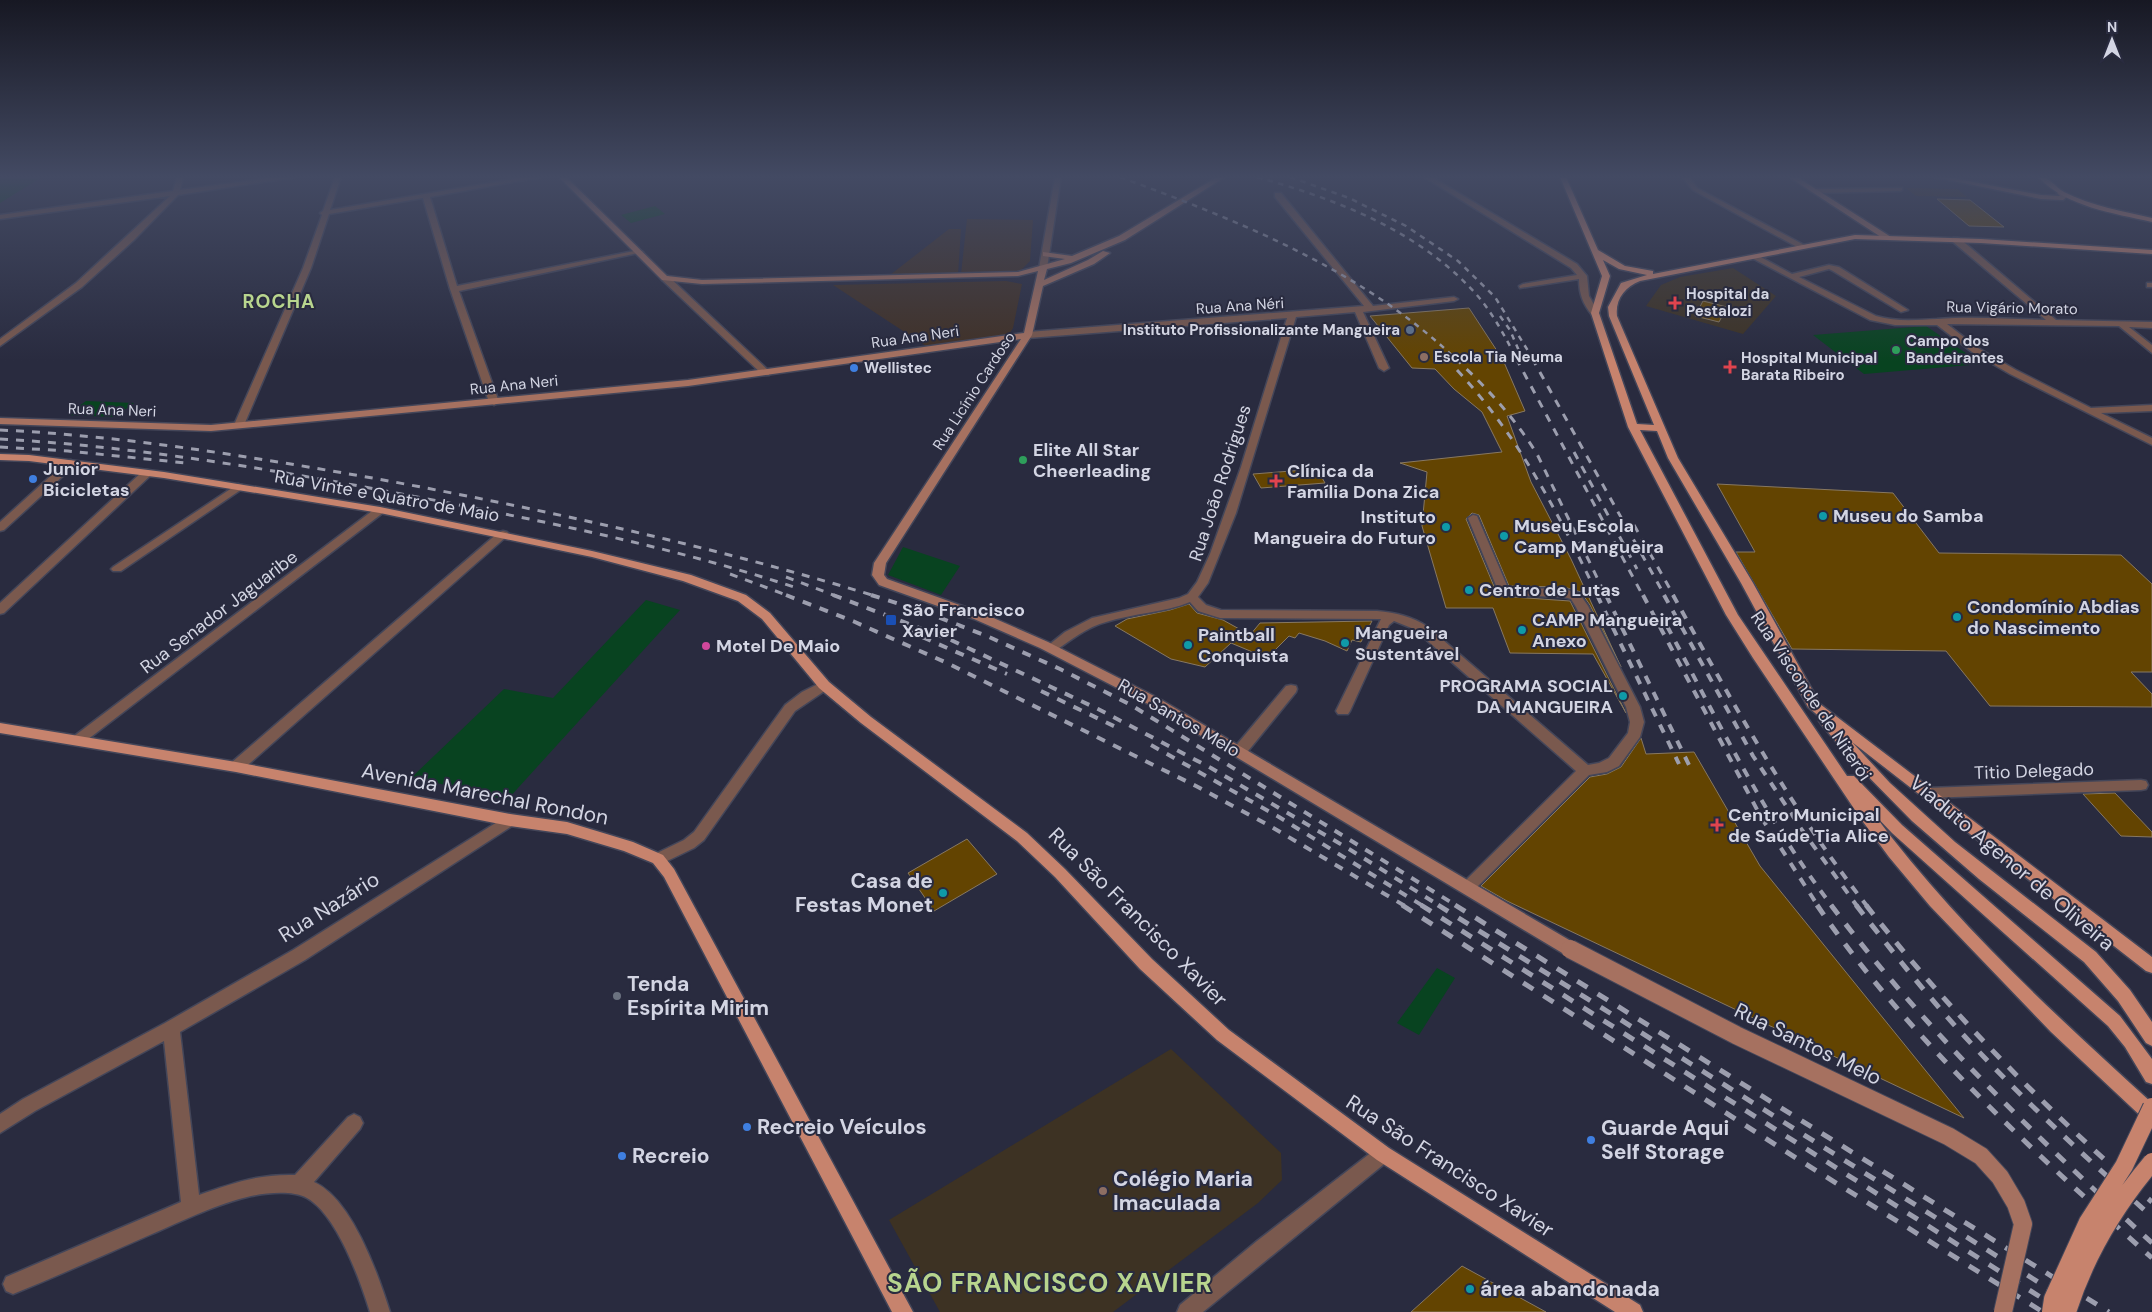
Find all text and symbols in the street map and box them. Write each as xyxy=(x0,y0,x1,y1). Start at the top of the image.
north arrow xyxy=(2087,15,2137,65)
text: N xyxy=(2107,18,2117,36)
place label: Hospital da Pestalozi xyxy=(1686,284,1769,321)
district label: ROCHA xyxy=(243,289,315,314)
street label: Rua Ana Néri xyxy=(1195,293,1285,319)
marker: Hospital da Pestalozi xyxy=(1668,296,1682,310)
street label: Rua Vigário Morato xyxy=(1946,297,2078,319)
place label: Instituto Profissionalizante Mangueira xyxy=(1123,320,1400,340)
street label: Rua Ana Neri xyxy=(870,321,960,353)
marker: Instituto Profissionalizante Mangueira xyxy=(1404,324,1416,336)
street label: Rua Licínio Cardoso xyxy=(928,328,1020,454)
place label: Campo dos Bandeirantes xyxy=(1906,331,2004,368)
marker: Campo dos Bandeirantes xyxy=(1890,344,1902,356)
place label: Escola Tia Neuma xyxy=(1434,347,1563,367)
place label: Hospital Municipal Barata Ribeiro xyxy=(1741,348,1877,385)
marker: Escola Tia Neuma xyxy=(1418,351,1430,363)
place label: Wellistec xyxy=(864,358,932,378)
marker: Hospital Municipal Barata Ribeiro xyxy=(1723,360,1737,374)
marker: Wellistec xyxy=(848,362,860,374)
street label: Rua Ana Neri xyxy=(469,370,559,400)
street label: Rua Ana Neri xyxy=(67,398,157,422)
street label: Rua João Rodrigues xyxy=(1183,402,1257,564)
place label: Elite All Star Cheerleading xyxy=(1033,438,1151,483)
marker: Elite All Star Cheerleading xyxy=(1017,454,1029,466)
place label: Junior Bicicletas xyxy=(43,457,130,502)
place label: Clínica da Família Dona Zica xyxy=(1287,459,1439,504)
street label: Rua Vinte e Quatro de Maio xyxy=(273,464,501,528)
marker: Junior Bicicletas xyxy=(27,473,39,485)
marker: Clínica da Família Dona Zica xyxy=(1269,474,1283,488)
place label: Museu do Samba xyxy=(1833,504,1983,528)
place label: Instituto Mangueira do Futuro xyxy=(1253,505,1436,550)
marker: Museu do Samba xyxy=(1817,510,1829,522)
place label: Museu Escola Camp Mangueira xyxy=(1514,514,1664,559)
marker: Instituto Mangueira do Futuro xyxy=(1440,521,1452,533)
marker: Museu Escola Camp Mangueira xyxy=(1498,530,1510,542)
street label: Rua Senador Jaguaribe xyxy=(135,545,303,679)
place label: Centro de Lutas xyxy=(1479,578,1620,602)
marker: Centro de Lutas xyxy=(1463,584,1475,596)
place label: Condomínio Abdias do Nascimento xyxy=(1967,595,2140,640)
place label: São Francisco Xavier xyxy=(902,598,1025,643)
street label: Rua Visconde de Niterói xyxy=(1745,606,1877,786)
place label: CAMP Mangueira Anexo xyxy=(1532,608,1682,653)
marker: Condomínio Abdias do Nascimento xyxy=(1951,611,1963,623)
marker: São Francisco Xavier xyxy=(884,613,898,627)
place label: Mangueira Sustentável xyxy=(1355,621,1459,666)
place label: Paintball Conquista xyxy=(1198,623,1289,668)
marker: CAMP Mangueira Anexo xyxy=(1516,624,1528,636)
place label: Motel De Maio xyxy=(716,634,840,658)
marker: Mangueira Sustentável xyxy=(1339,637,1351,649)
marker: Paintball Conquista xyxy=(1182,639,1194,651)
marker: Motel De Maio xyxy=(700,640,712,652)
street label: Rua Santos Melo xyxy=(1113,673,1245,763)
place label: PROGRAMA SOCIAL DA MANGUEIRA xyxy=(1439,674,1613,719)
marker: PROGRAMA SOCIAL DA MANGUEIRA xyxy=(1617,690,1629,702)
street label: Avenida Marechal Rondon xyxy=(359,756,611,832)
street label: Titio Delegado xyxy=(1974,757,2094,785)
street label: Viaduto Agenor de Oliveira xyxy=(1903,769,2121,957)
place label: Centro Municipal de Saúde Tia Alice xyxy=(1728,803,1889,848)
marker: Centro Municipal de Saúde Tia Alice xyxy=(1710,818,1724,832)
street label: Rua São Francisco Xavier xyxy=(1042,821,1234,1013)
street label: Rua Nazário xyxy=(273,865,385,949)
place label: Casa de Festas Monet xyxy=(795,867,933,919)
marker: Casa de Festas Monet xyxy=(937,887,949,899)
place label: Tenda Espírita Mirim xyxy=(627,970,769,1022)
marker: Tenda Espírita Mirim xyxy=(611,990,623,1002)
street label: Rua Santos Melo xyxy=(1730,996,1886,1092)
street label: Rua São Francisco Xavier xyxy=(1341,1088,1559,1244)
place label: Recreio Veículos xyxy=(757,1113,927,1141)
place label: Guarde Aqui Self Storage xyxy=(1601,1114,1729,1166)
marker: Recreio Veículos xyxy=(741,1121,753,1133)
marker: Guarde Aqui Self Storage xyxy=(1585,1134,1597,1146)
place label: Recreio xyxy=(632,1142,710,1170)
marker: Recreio xyxy=(616,1150,628,1162)
place label: Colégio Maria Imaculada xyxy=(1113,1165,1253,1217)
marker: Colégio Maria Imaculada xyxy=(1097,1185,1109,1197)
district label: SÃO FRANCISCO XAVIER xyxy=(887,1266,1213,1300)
place label: área abandonada xyxy=(1480,1275,1660,1303)
marker: área abandonada xyxy=(1464,1283,1476,1295)

